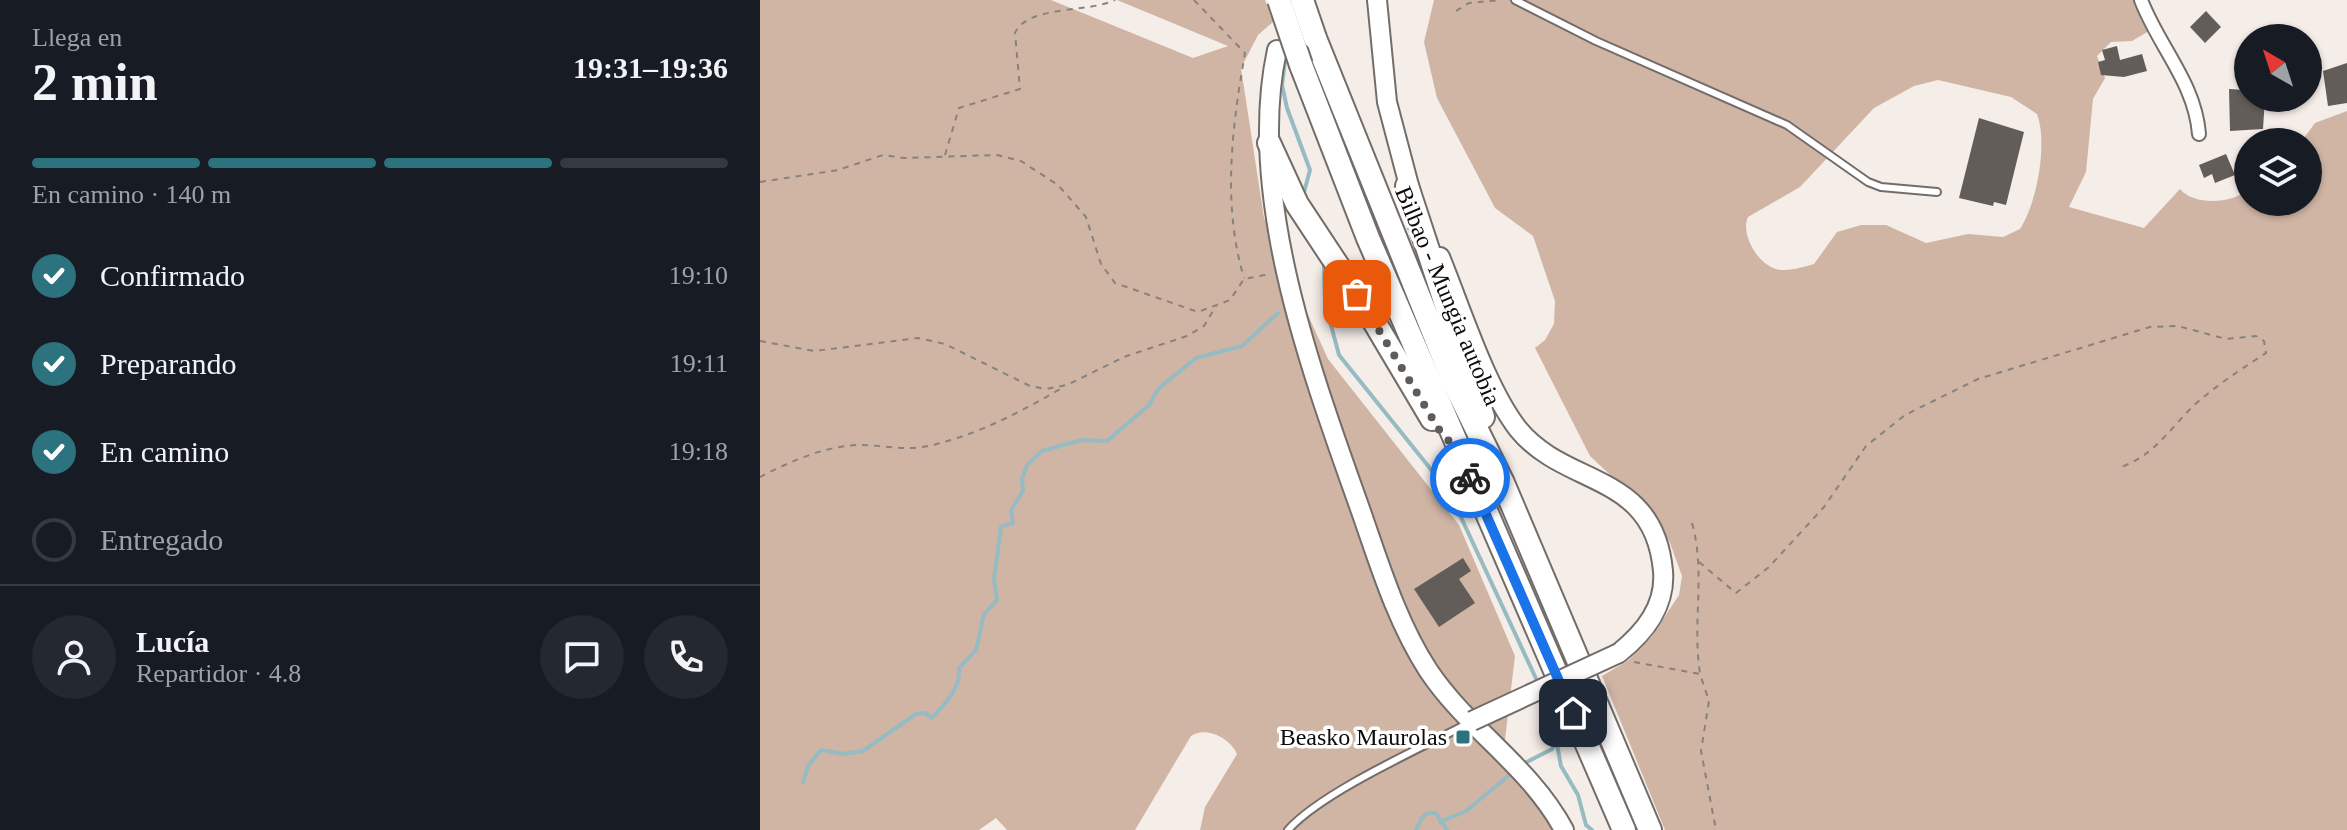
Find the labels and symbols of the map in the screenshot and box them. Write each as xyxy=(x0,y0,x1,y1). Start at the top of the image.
north arrow xyxy=(2234,24,2322,112)
street label: Bilbao - Mungia autobia xyxy=(1390,183,1506,410)
pin xyxy=(1323,260,1391,328)
courier xyxy=(1430,438,1510,518)
pin xyxy=(1539,679,1607,747)
place label: Beasko Maurolas xyxy=(1280,724,1447,750)
marker: Beasko Maurolas xyxy=(1454,728,1472,746)

